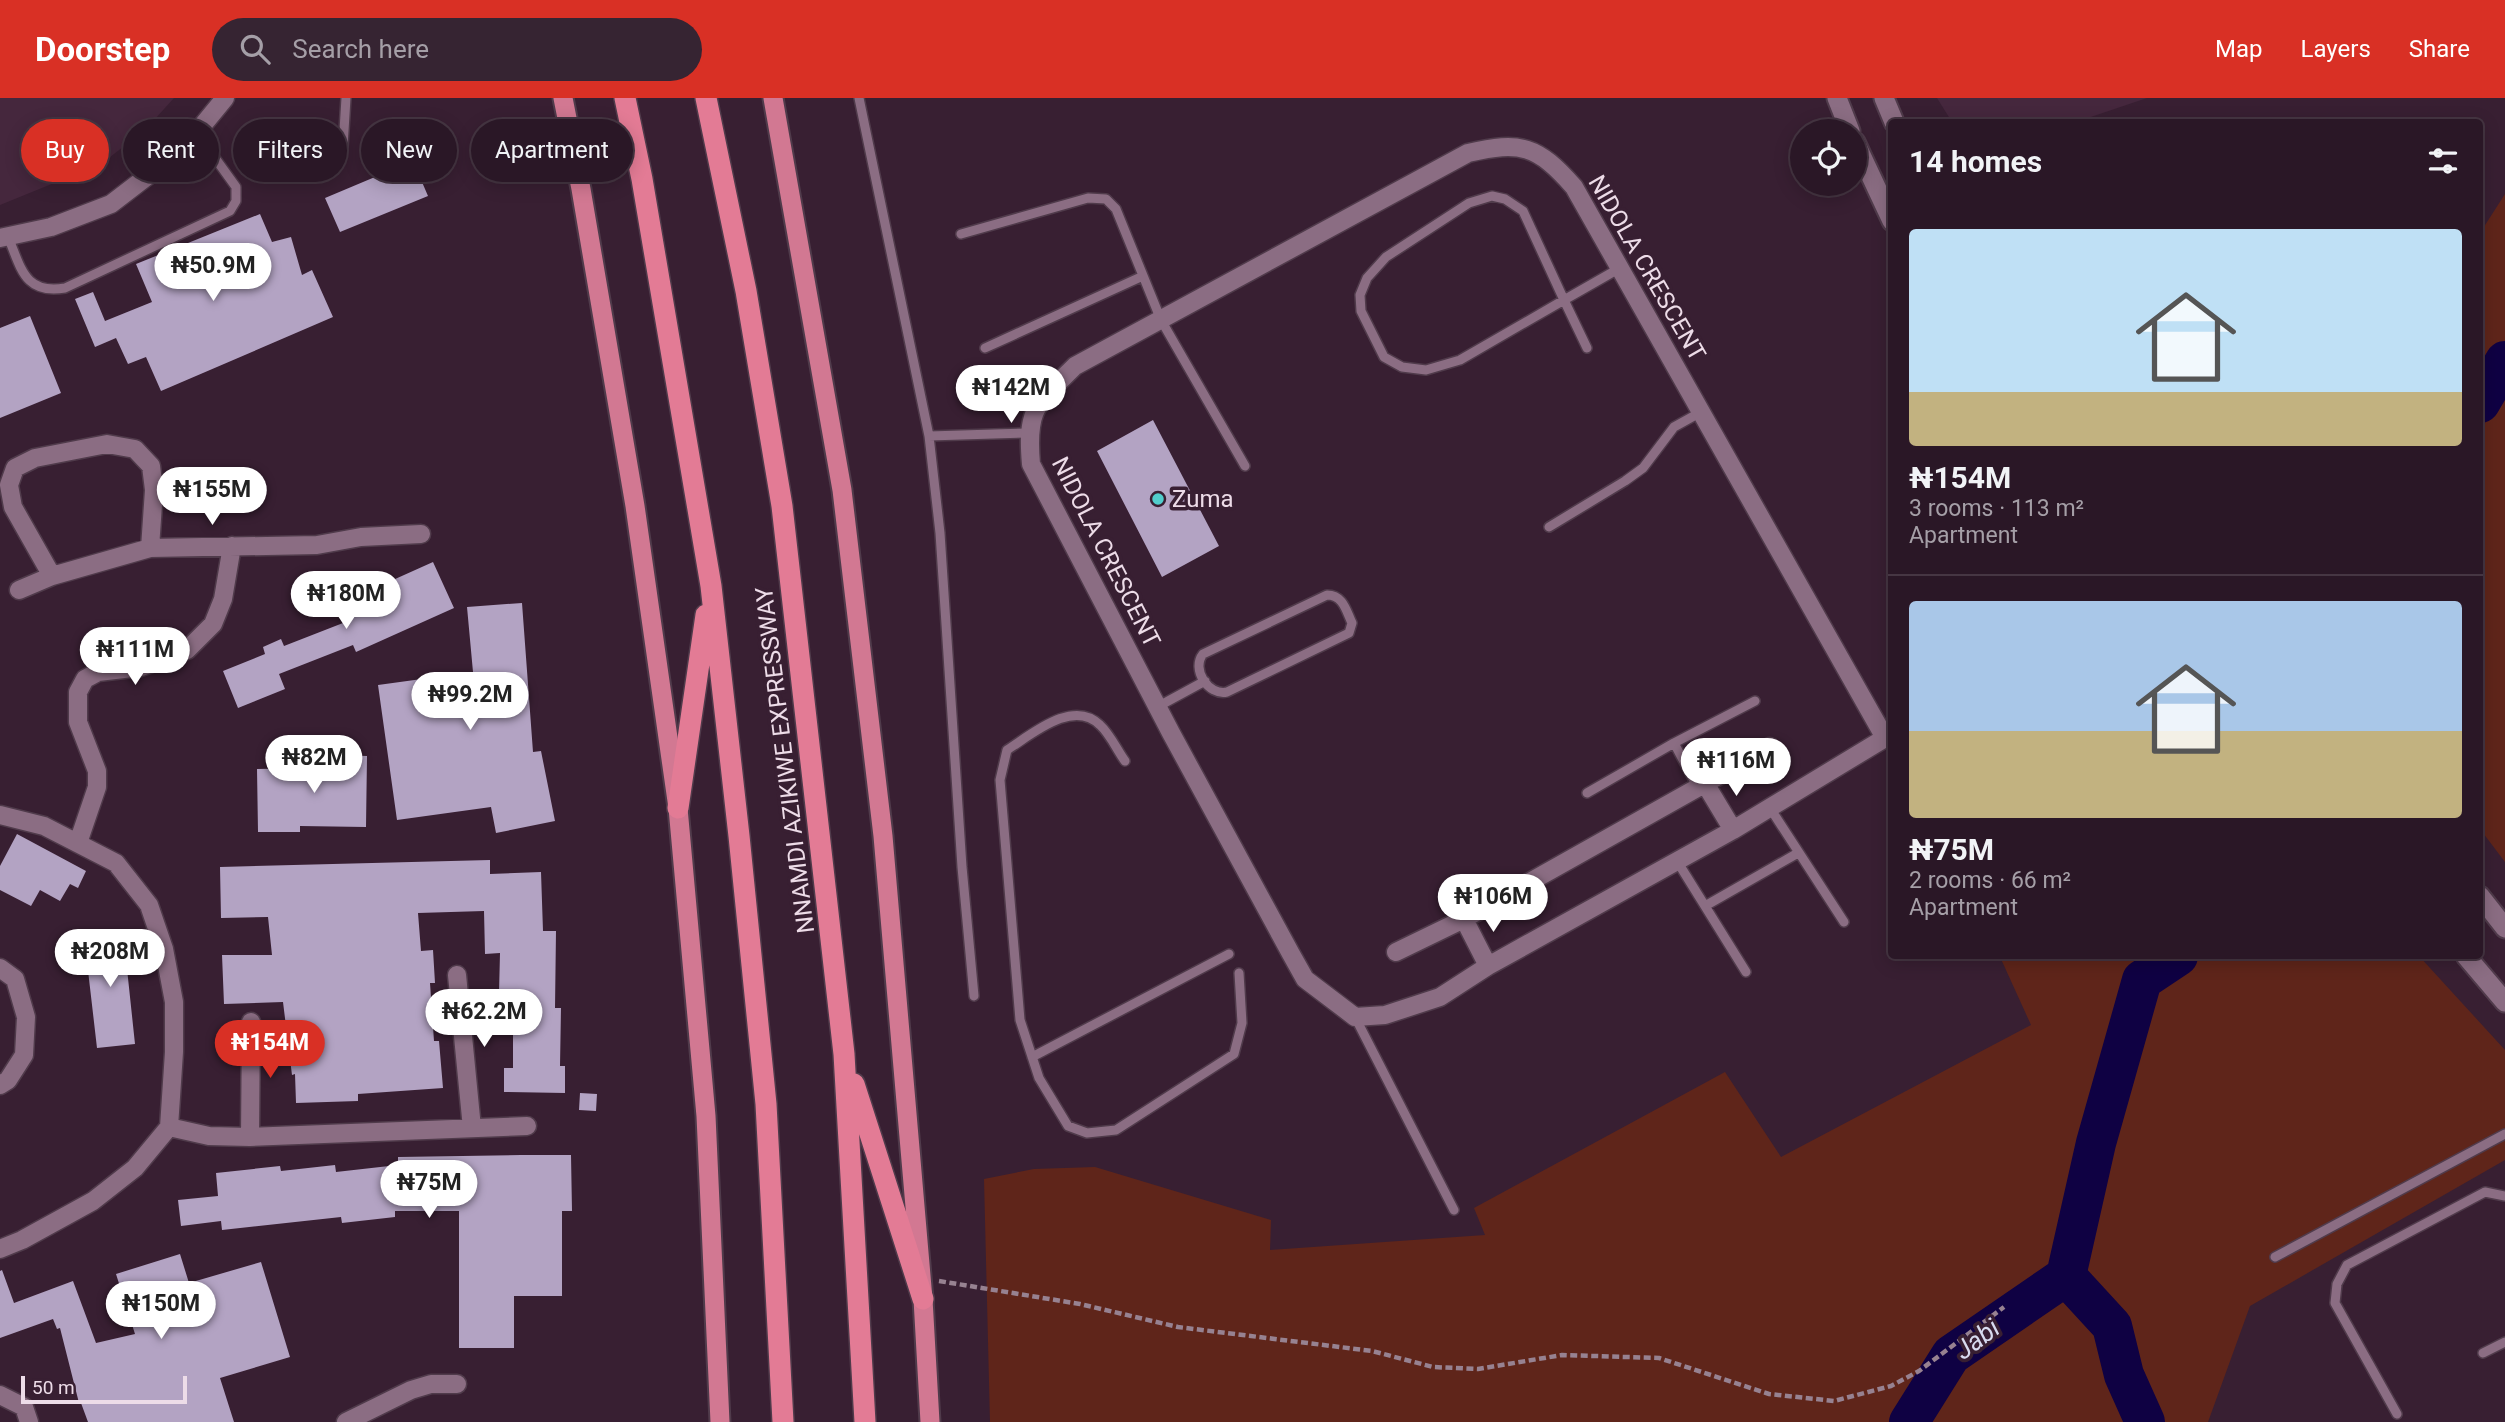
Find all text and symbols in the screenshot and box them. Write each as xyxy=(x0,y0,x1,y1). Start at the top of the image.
search box xyxy=(212,18,702,81)
text: Doorstep xyxy=(35,30,170,69)
icon: search xyxy=(236,30,274,68)
text: Search here xyxy=(292,34,429,64)
text: Map xyxy=(2215,35,2263,63)
text: Layers xyxy=(2301,35,2371,63)
text: Share xyxy=(2409,35,2470,63)
chip: Buy xyxy=(21,119,109,182)
chip: Rent xyxy=(123,119,219,182)
chip: Filters xyxy=(233,119,347,182)
chip: New xyxy=(361,119,457,182)
chip: Apartment xyxy=(471,119,633,182)
map controls xyxy=(1790,119,1867,196)
button: locate xyxy=(1790,119,1867,196)
icon: filters xyxy=(2424,142,2462,180)
text: 14 homes xyxy=(1909,144,2042,179)
street label: NIDOLA CRESCENT xyxy=(1583,170,1711,366)
pin: ₦50.9M xyxy=(156,244,270,303)
text: ₦50.9M xyxy=(170,252,256,279)
icon: home xyxy=(2123,274,2249,400)
pin: ₦142M xyxy=(962,366,1060,425)
text: ₦142M xyxy=(972,374,1050,401)
street label: NIDOLA CRESCENT xyxy=(1046,452,1166,652)
text: ₦154M xyxy=(1909,460,2011,495)
pin: ₦155M xyxy=(163,468,261,527)
text: ₦155M xyxy=(173,476,251,503)
place label: Zuma xyxy=(1172,485,1234,513)
marker: Zuma xyxy=(1150,491,1166,507)
text: 3 rooms · 113 m² xyxy=(1909,495,2084,522)
text: Apartment xyxy=(1909,522,2018,549)
pin: ₦180M xyxy=(297,572,395,631)
text: ₦180M xyxy=(307,580,385,607)
street label: NNAMDI AZIKIWE EXPRESSWAY xyxy=(750,585,820,935)
pin: ₦111M xyxy=(86,628,184,687)
text: ₦111M xyxy=(96,636,174,663)
icon: home xyxy=(2123,646,2249,772)
pin: ₦99.2M xyxy=(413,672,527,732)
text: ₦99.2M xyxy=(427,681,513,708)
pin: ₦82M xyxy=(273,736,355,795)
pin: ₦116M xyxy=(1687,738,1785,798)
text: ₦82M xyxy=(281,744,347,771)
text: ₦116M xyxy=(1697,747,1775,774)
text: ₦75M xyxy=(1909,832,1994,867)
text: 2 rooms · 66 m² xyxy=(1909,867,2071,894)
pin: ₦106M xyxy=(1444,874,1542,934)
text: ₦106M xyxy=(1454,883,1532,910)
text: Apartment xyxy=(1909,894,2018,921)
pin: ₦208M xyxy=(61,930,159,989)
text: ₦208M xyxy=(71,938,149,965)
pin: ₦62.2M xyxy=(427,990,541,1049)
text: ₦62.2M xyxy=(441,998,527,1025)
pin: ₦154M xyxy=(221,1020,319,1080)
text: ₦154M xyxy=(231,1029,309,1056)
pin: ₦75M xyxy=(388,1160,470,1220)
text: ₦75M xyxy=(396,1169,462,1196)
pin: ₦150M xyxy=(112,1282,210,1341)
text: ₦150M xyxy=(122,1290,200,1317)
water label: Jabi xyxy=(1949,1312,2006,1365)
scale bar xyxy=(21,1373,187,1405)
text: 50 m xyxy=(32,1376,75,1399)

